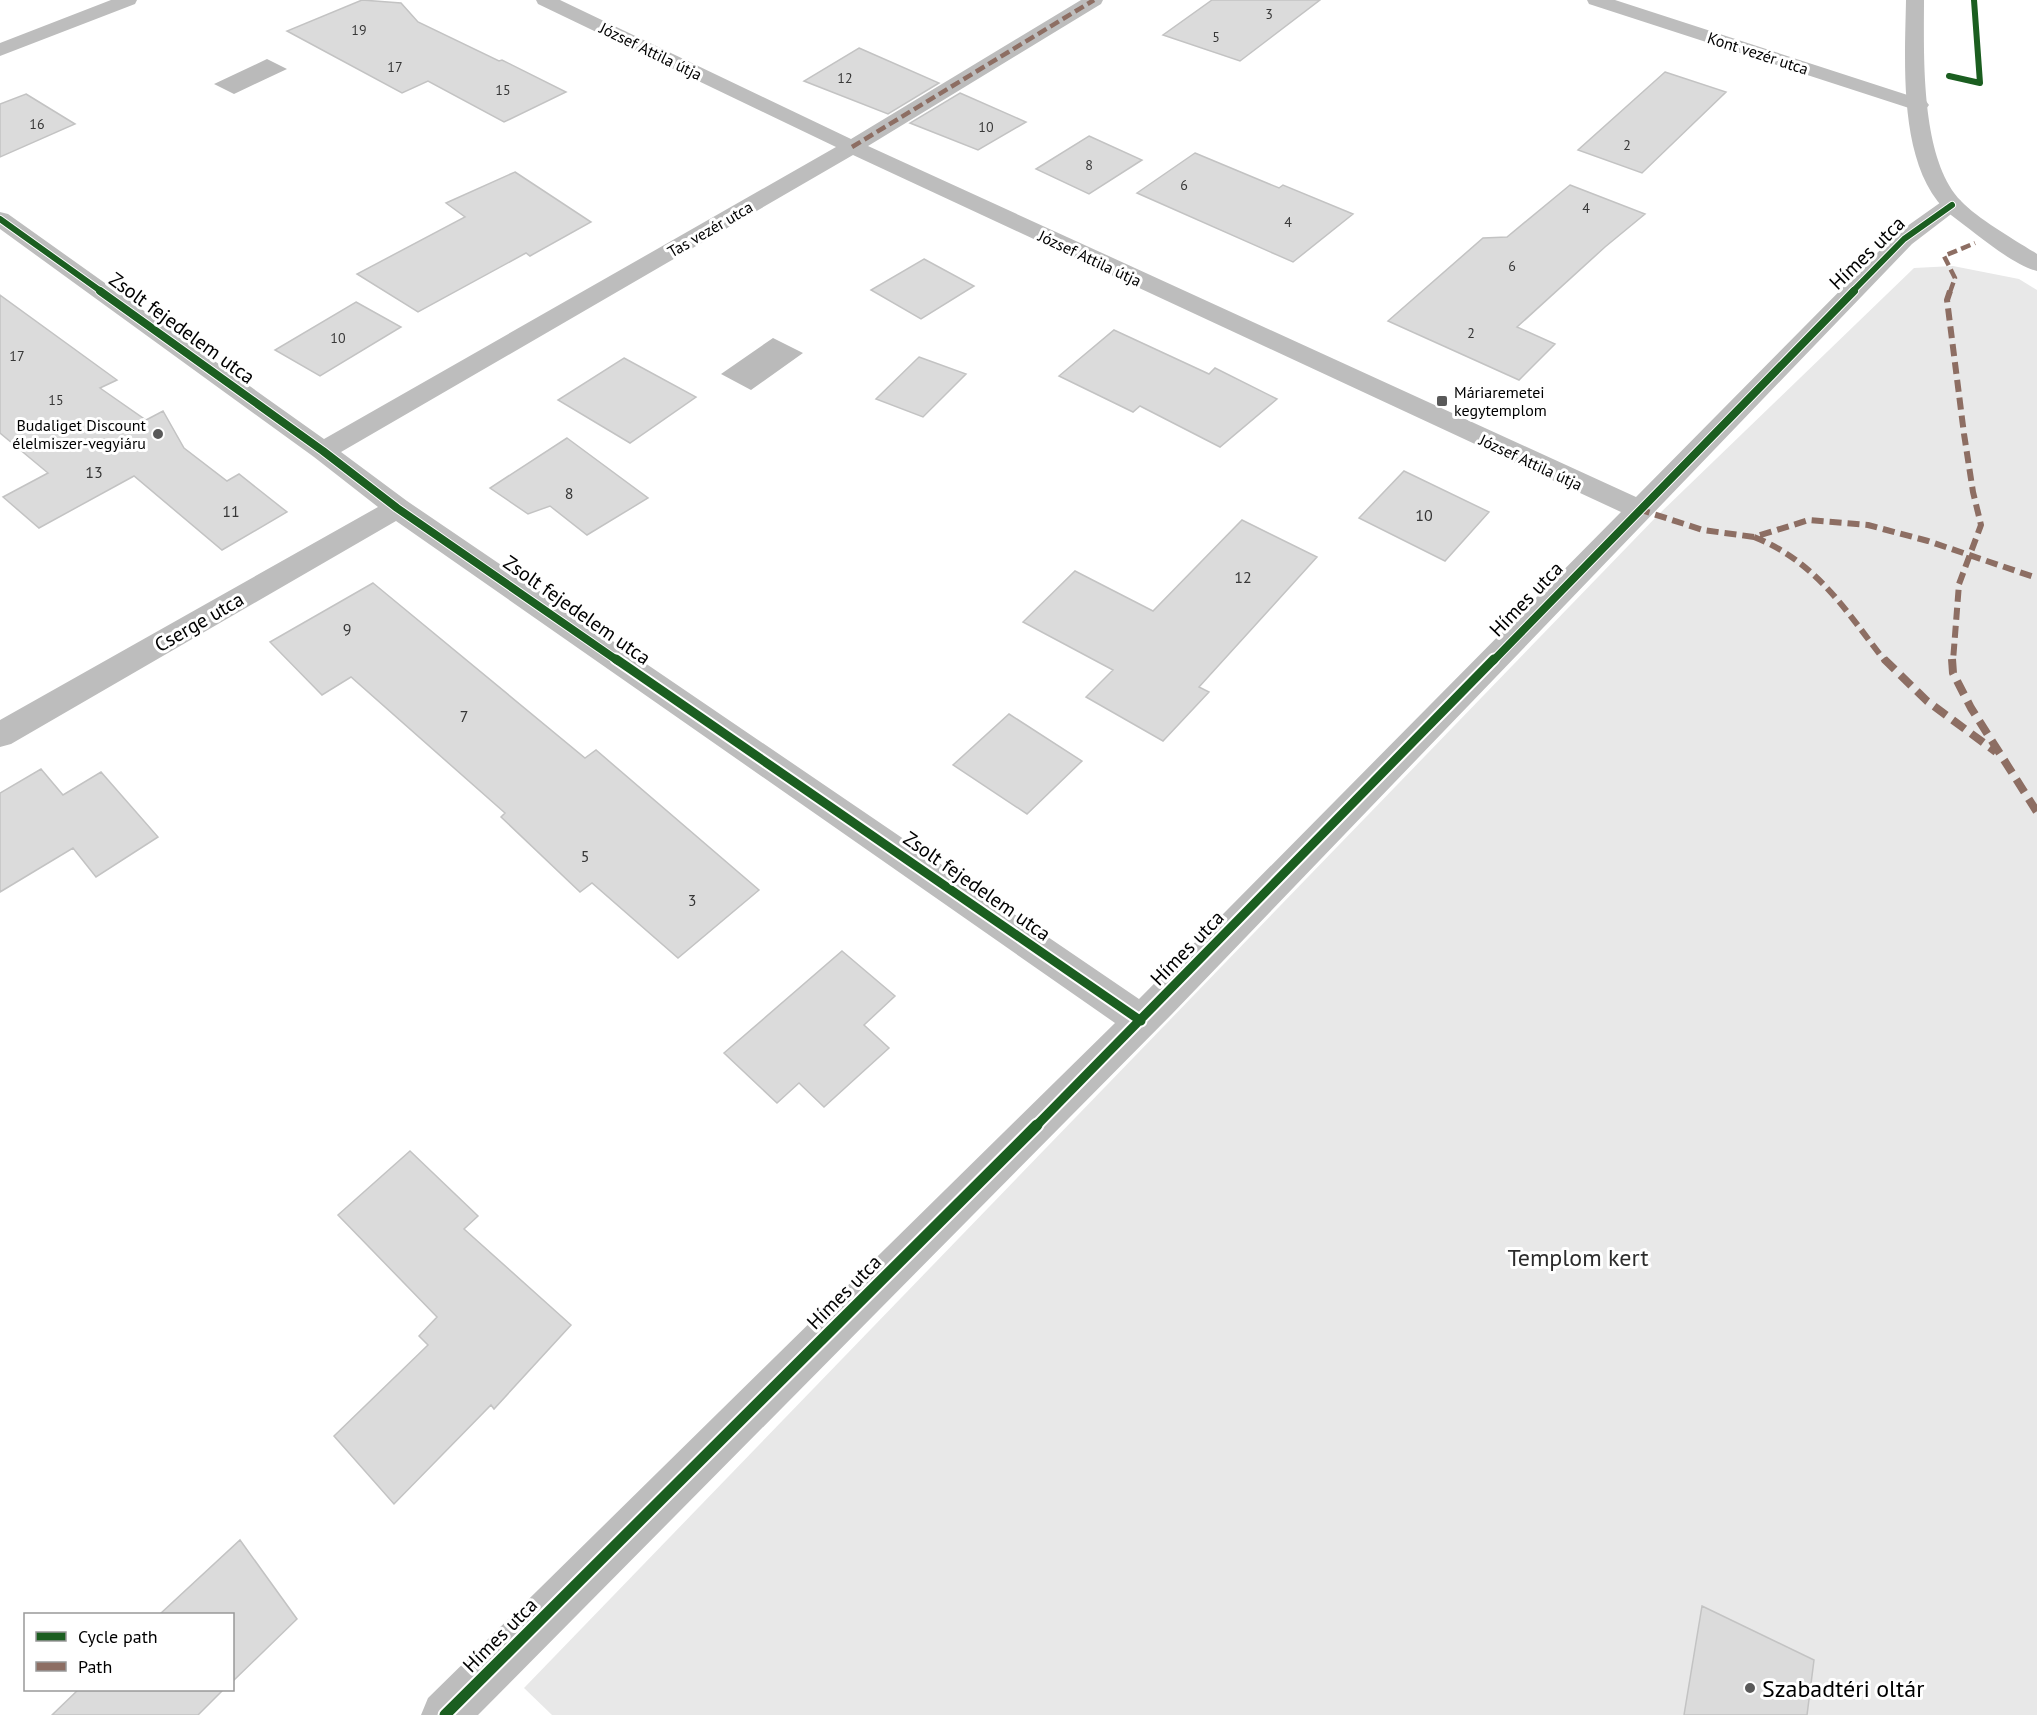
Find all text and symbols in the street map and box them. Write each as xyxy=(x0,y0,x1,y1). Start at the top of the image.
house number: 3 xyxy=(1265,5,1273,23)
street label: József Attila útja xyxy=(596,17,705,84)
house number: 19 xyxy=(351,21,367,39)
street label: Kont vezér utca xyxy=(1705,27,1811,79)
house number: 5 xyxy=(1212,28,1220,46)
house number: 17 xyxy=(387,58,403,76)
house number: 12 xyxy=(837,69,853,87)
house number: 15 xyxy=(495,81,511,99)
house number: 16 xyxy=(29,115,45,133)
house number: 10 xyxy=(978,118,994,136)
house number: 2 xyxy=(1623,136,1631,154)
house number: 8 xyxy=(1085,156,1093,174)
house number: 6 xyxy=(1180,176,1188,194)
street label: Tas vezér utca xyxy=(664,197,756,261)
house number: 4 xyxy=(1582,199,1590,217)
street label: Hímes utca xyxy=(1824,211,1910,295)
house number: 4 xyxy=(1284,213,1292,231)
street label: József Attila útja xyxy=(1034,225,1145,291)
house number: 6 xyxy=(1508,257,1516,275)
street label: Zsolt fejedelem utca xyxy=(104,266,260,390)
house number: 2 xyxy=(1467,324,1475,342)
house number: 10 xyxy=(330,329,346,347)
house number: 17 xyxy=(9,347,25,365)
place label: Máriaremetei kegytemplom xyxy=(1454,382,1547,420)
house number: 15 xyxy=(48,391,64,409)
marker: Máriaremetei kegytemplom xyxy=(1435,394,1449,408)
place label: Budaliget Discount élelmiszer-vegyiáru xyxy=(12,415,147,453)
marker: Budaliget Discount élelmiszer-vegyiáru xyxy=(151,427,165,441)
street label: József Attila útja xyxy=(1475,429,1586,495)
house number: 13 xyxy=(85,462,103,482)
house number: 8 xyxy=(565,483,573,503)
house number: 11 xyxy=(222,501,240,521)
house number: 10 xyxy=(1415,505,1433,525)
street label: Zsolt fejedelem utca xyxy=(498,549,656,671)
street label: Hímes utca xyxy=(1484,556,1568,642)
house number: 12 xyxy=(1234,567,1252,587)
street label: Cserge utca xyxy=(150,586,248,658)
house number: 9 xyxy=(343,619,351,639)
house number: 7 xyxy=(460,706,468,726)
street label: Zsolt fejedelem utca xyxy=(898,825,1056,947)
house number: 5 xyxy=(581,846,589,866)
house number: 3 xyxy=(688,890,696,910)
street label: Hímes utca xyxy=(1145,905,1229,991)
park label: Templom kert xyxy=(1507,1242,1649,1273)
street label: Hímes utca xyxy=(801,1249,887,1335)
street label: Hímes utca xyxy=(457,1592,543,1678)
legend xyxy=(24,1613,234,1691)
text: Cycle path xyxy=(78,1625,158,1648)
text: Path xyxy=(78,1655,112,1678)
place label: Szabadtéri oltár xyxy=(1762,1673,1924,1704)
marker: Szabadtéri oltár xyxy=(1743,1681,1757,1695)

